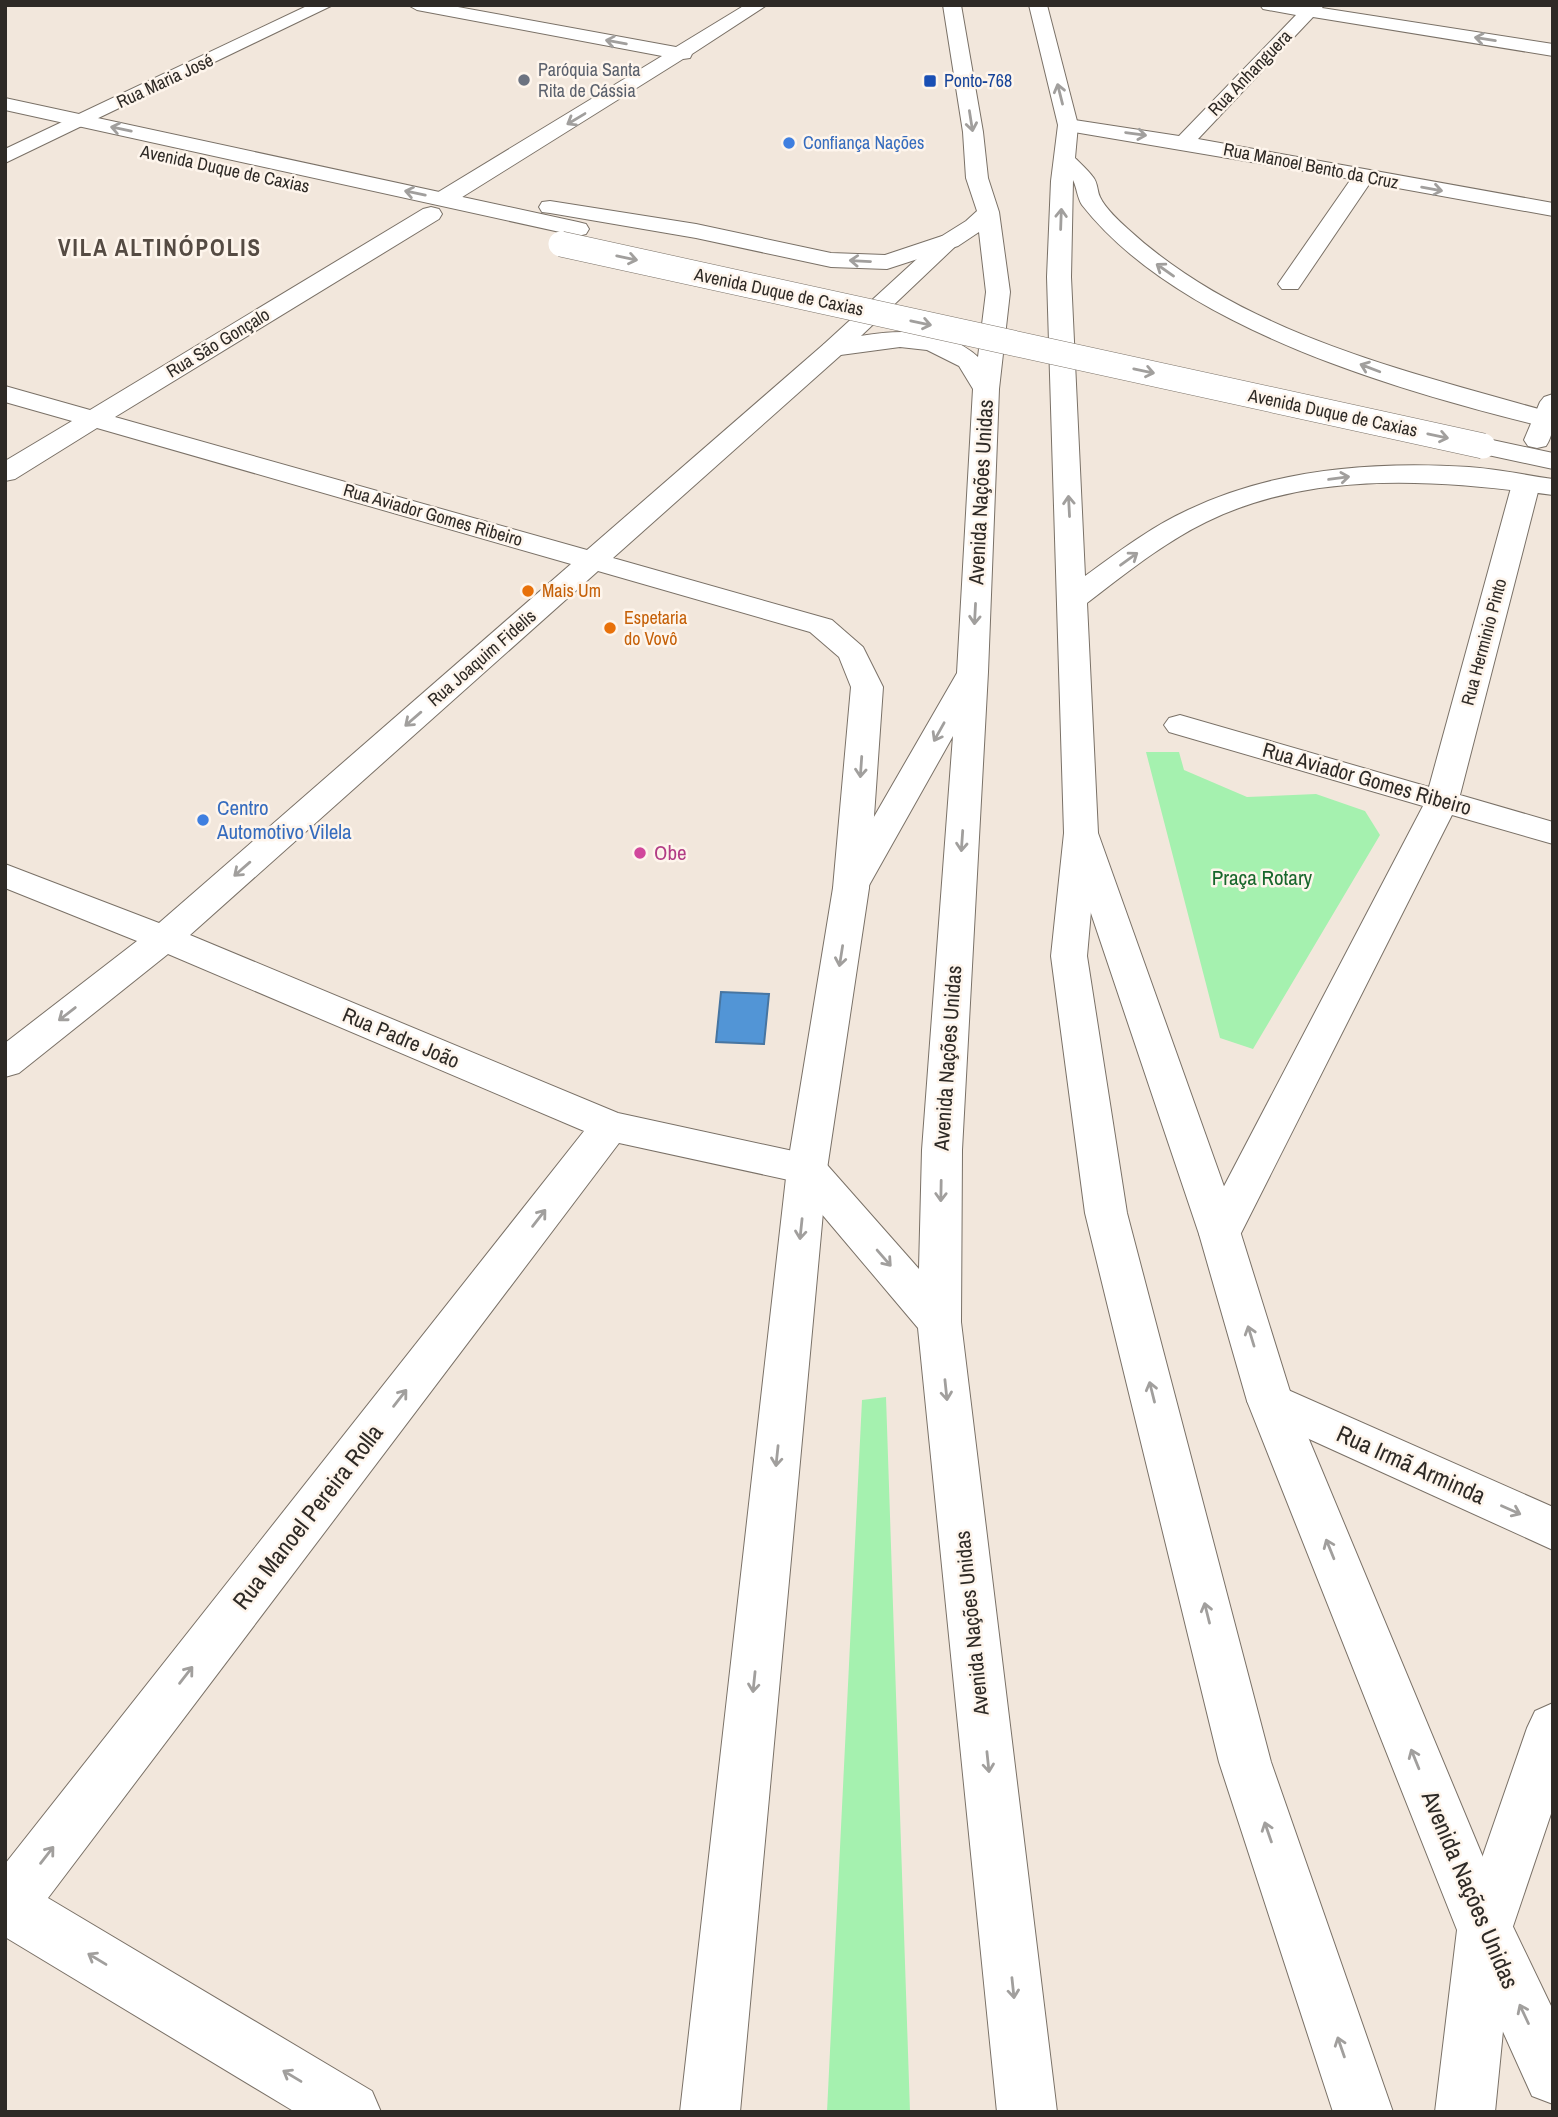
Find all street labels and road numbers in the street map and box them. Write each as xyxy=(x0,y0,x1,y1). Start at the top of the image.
street label: Rua Anhanguera xyxy=(1202,24,1297,121)
street label: Rua Maria José xyxy=(112,47,217,114)
street label: Rua Manoel Bento da Cruz xyxy=(1221,136,1401,195)
street label: Avenida Duque de Caxias xyxy=(137,138,312,199)
street label: Avenida Duque de Caxias xyxy=(691,261,866,322)
street label: Rua São Gonçalo xyxy=(161,302,274,383)
street label: Avenida Duque de Caxias xyxy=(1245,382,1420,443)
street label: Avenida Nações Unidas xyxy=(961,399,1000,586)
street label: Rua Aviador Gomes Ribeiro xyxy=(341,477,526,552)
street label: Rua Herminio Pinto xyxy=(1455,576,1512,708)
street label: Rua Joaquim Fidelis xyxy=(422,604,541,712)
street label: Rua Aviador Gomes Ribeiro xyxy=(1259,735,1475,822)
street label: Avenida Nações Unidas xyxy=(926,964,968,1152)
street label: Rua Padre João xyxy=(338,1000,464,1075)
street label: Rua Manoel Pereira Rolla xyxy=(225,1417,390,1615)
street label: Rua Irmã Arminda xyxy=(1332,1417,1491,1511)
street label: Avenida Nações Unidas xyxy=(947,1529,996,1718)
street label: Avenida Nações Unidas xyxy=(1414,1785,1527,1993)

